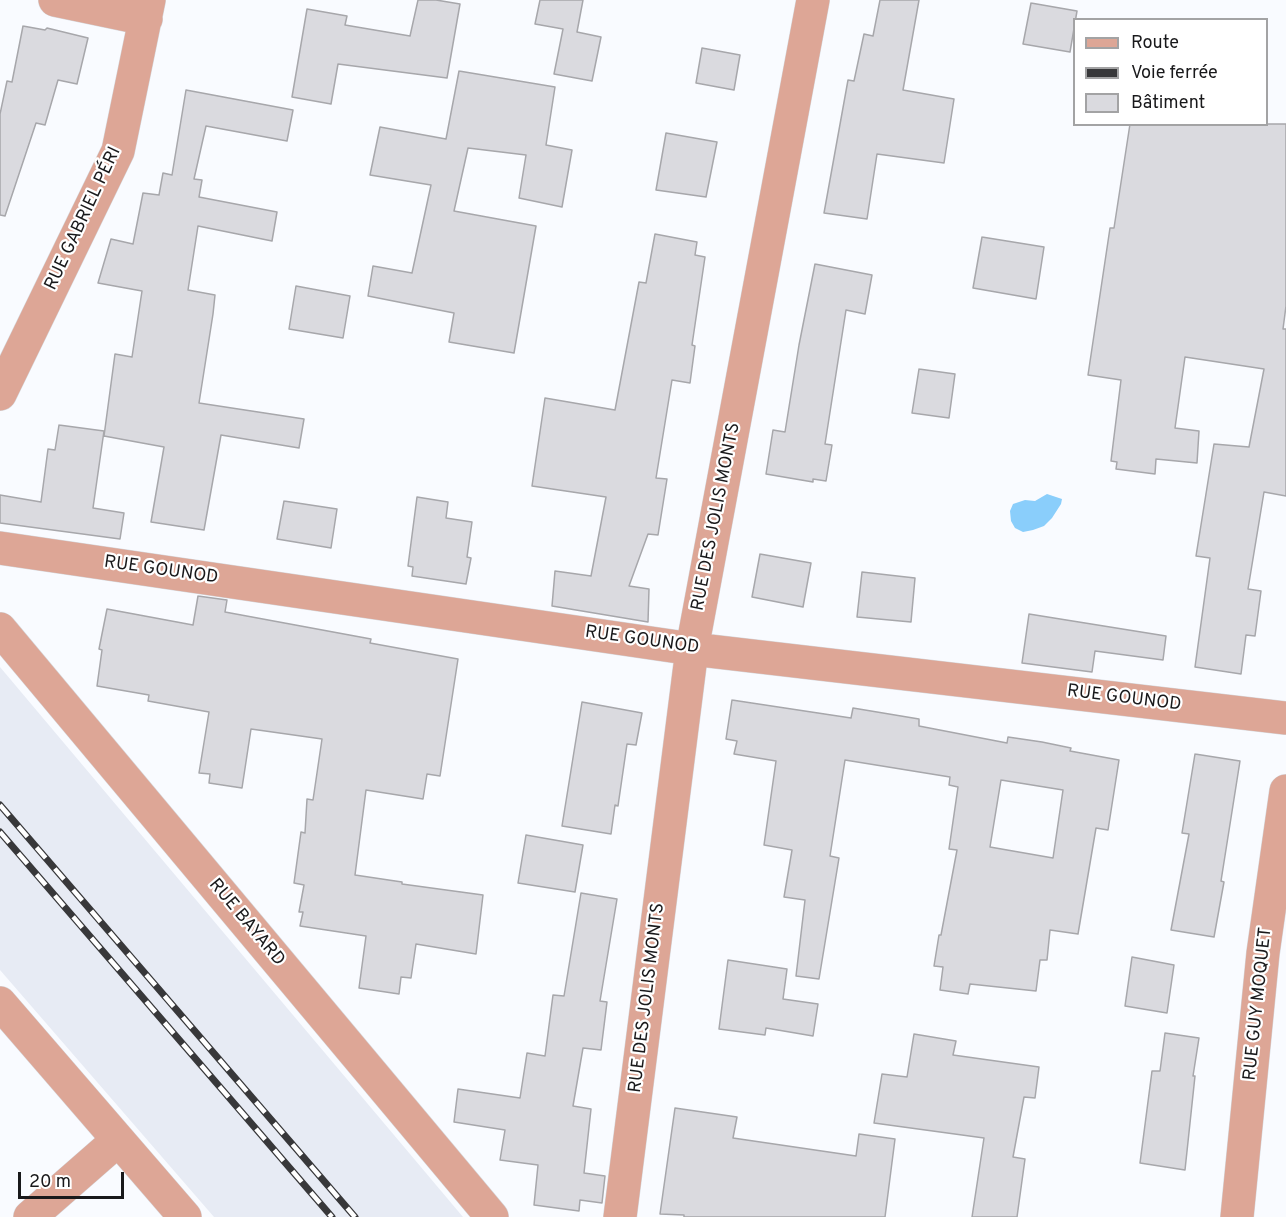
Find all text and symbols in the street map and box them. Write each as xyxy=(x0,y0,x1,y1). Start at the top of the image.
legend xyxy=(1073,18,1268,126)
text: Route xyxy=(1131,32,1179,55)
text: Voie ferrée xyxy=(1131,62,1218,85)
text: Bâtiment xyxy=(1131,92,1205,115)
street label: RUE GABRIEL PÉRI xyxy=(41,144,127,294)
street label: RUE DES JOLIS MONTS xyxy=(688,421,746,613)
street label: RUE GOUNOD xyxy=(102,552,220,590)
street label: RUE GOUNOD xyxy=(583,622,701,660)
street label: RUE GOUNOD xyxy=(1066,681,1182,717)
street label: RUE BAYARD xyxy=(203,875,289,971)
street label: RUE DES JOLIS MONTS xyxy=(626,902,670,1094)
street label: RUE GUY MOQUET xyxy=(1240,926,1278,1082)
scale bar xyxy=(21,1160,128,1198)
text: 20 m xyxy=(29,1171,71,1194)

